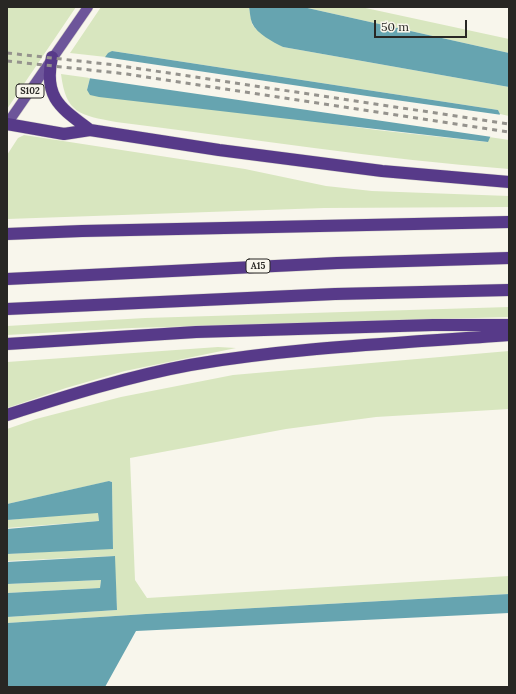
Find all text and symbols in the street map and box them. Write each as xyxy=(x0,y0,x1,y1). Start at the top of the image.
scale bar xyxy=(376,12,469,38)
text: 50 m xyxy=(381,19,409,34)
road number: S102 xyxy=(16,84,44,98)
road number: A15 xyxy=(246,259,270,273)

